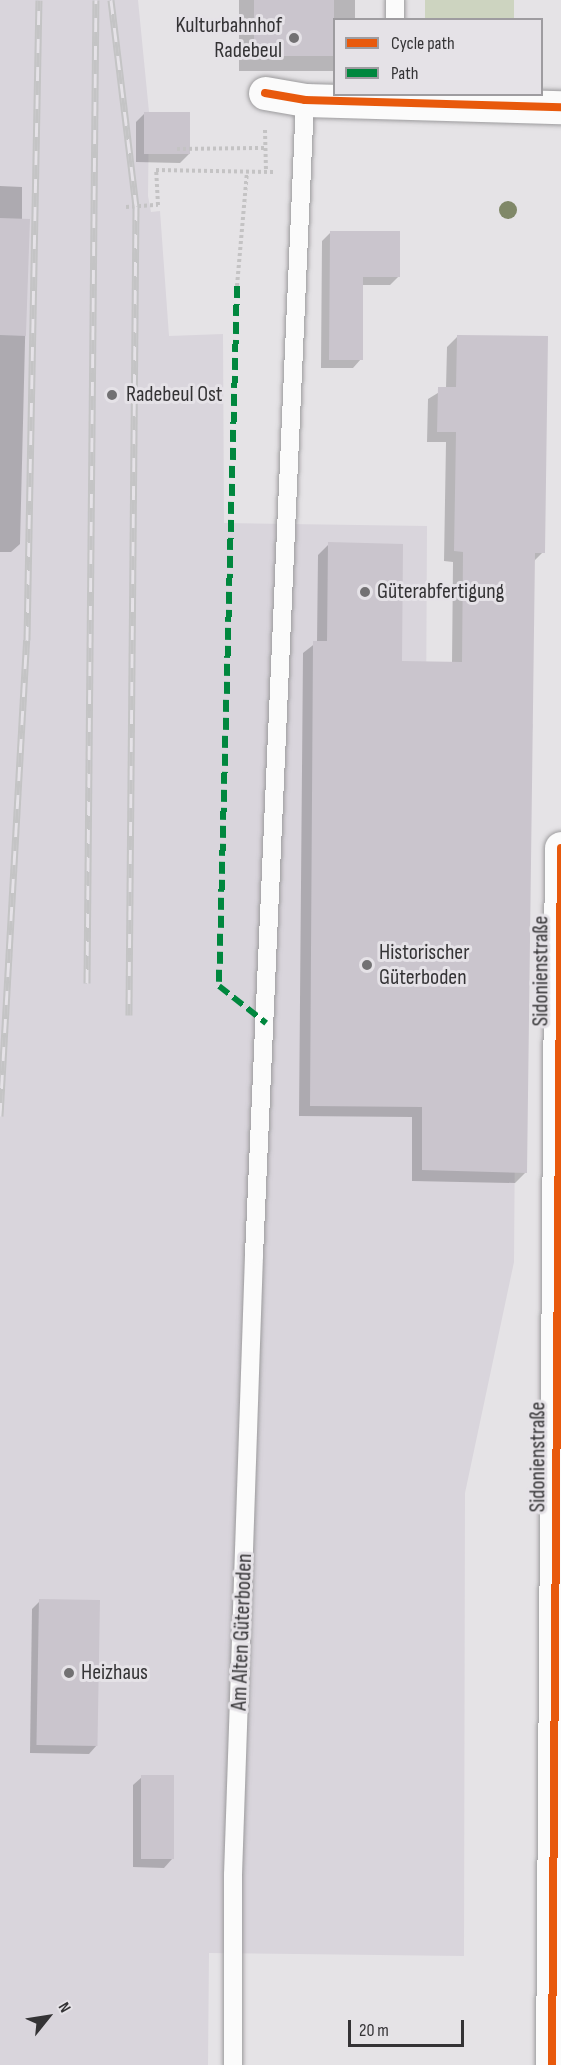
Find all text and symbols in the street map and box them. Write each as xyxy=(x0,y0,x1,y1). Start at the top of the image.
place label: Kulturbahnhof Radebeul xyxy=(176,12,282,63)
legend xyxy=(333,18,543,96)
marker: Kulturbahnhof Radebeul xyxy=(287,31,301,45)
text: Cycle path xyxy=(391,33,455,54)
text: Path xyxy=(391,63,419,84)
place label: Radebeul Ost xyxy=(126,382,223,408)
marker: Radebeul Ost xyxy=(103,386,121,404)
place label: Güterabfertigung xyxy=(377,579,504,605)
marker: Güterabfertigung xyxy=(358,585,372,599)
street label: Sidonienstraße xyxy=(528,916,554,1026)
place label: Historischer Güterboden xyxy=(379,939,470,990)
marker: Historischer Güterboden xyxy=(360,958,374,972)
street label: Sidonienstraße xyxy=(525,1402,551,1512)
street label: Am Alten Güterboden xyxy=(226,1553,258,1711)
place label: Heizhaus xyxy=(81,1660,148,1686)
marker: Heizhaus xyxy=(62,1666,76,1680)
north arrow xyxy=(18,1987,78,2047)
text: N xyxy=(54,1999,74,2016)
scale bar xyxy=(351,2008,466,2046)
text: 20 m xyxy=(359,2020,389,2041)

